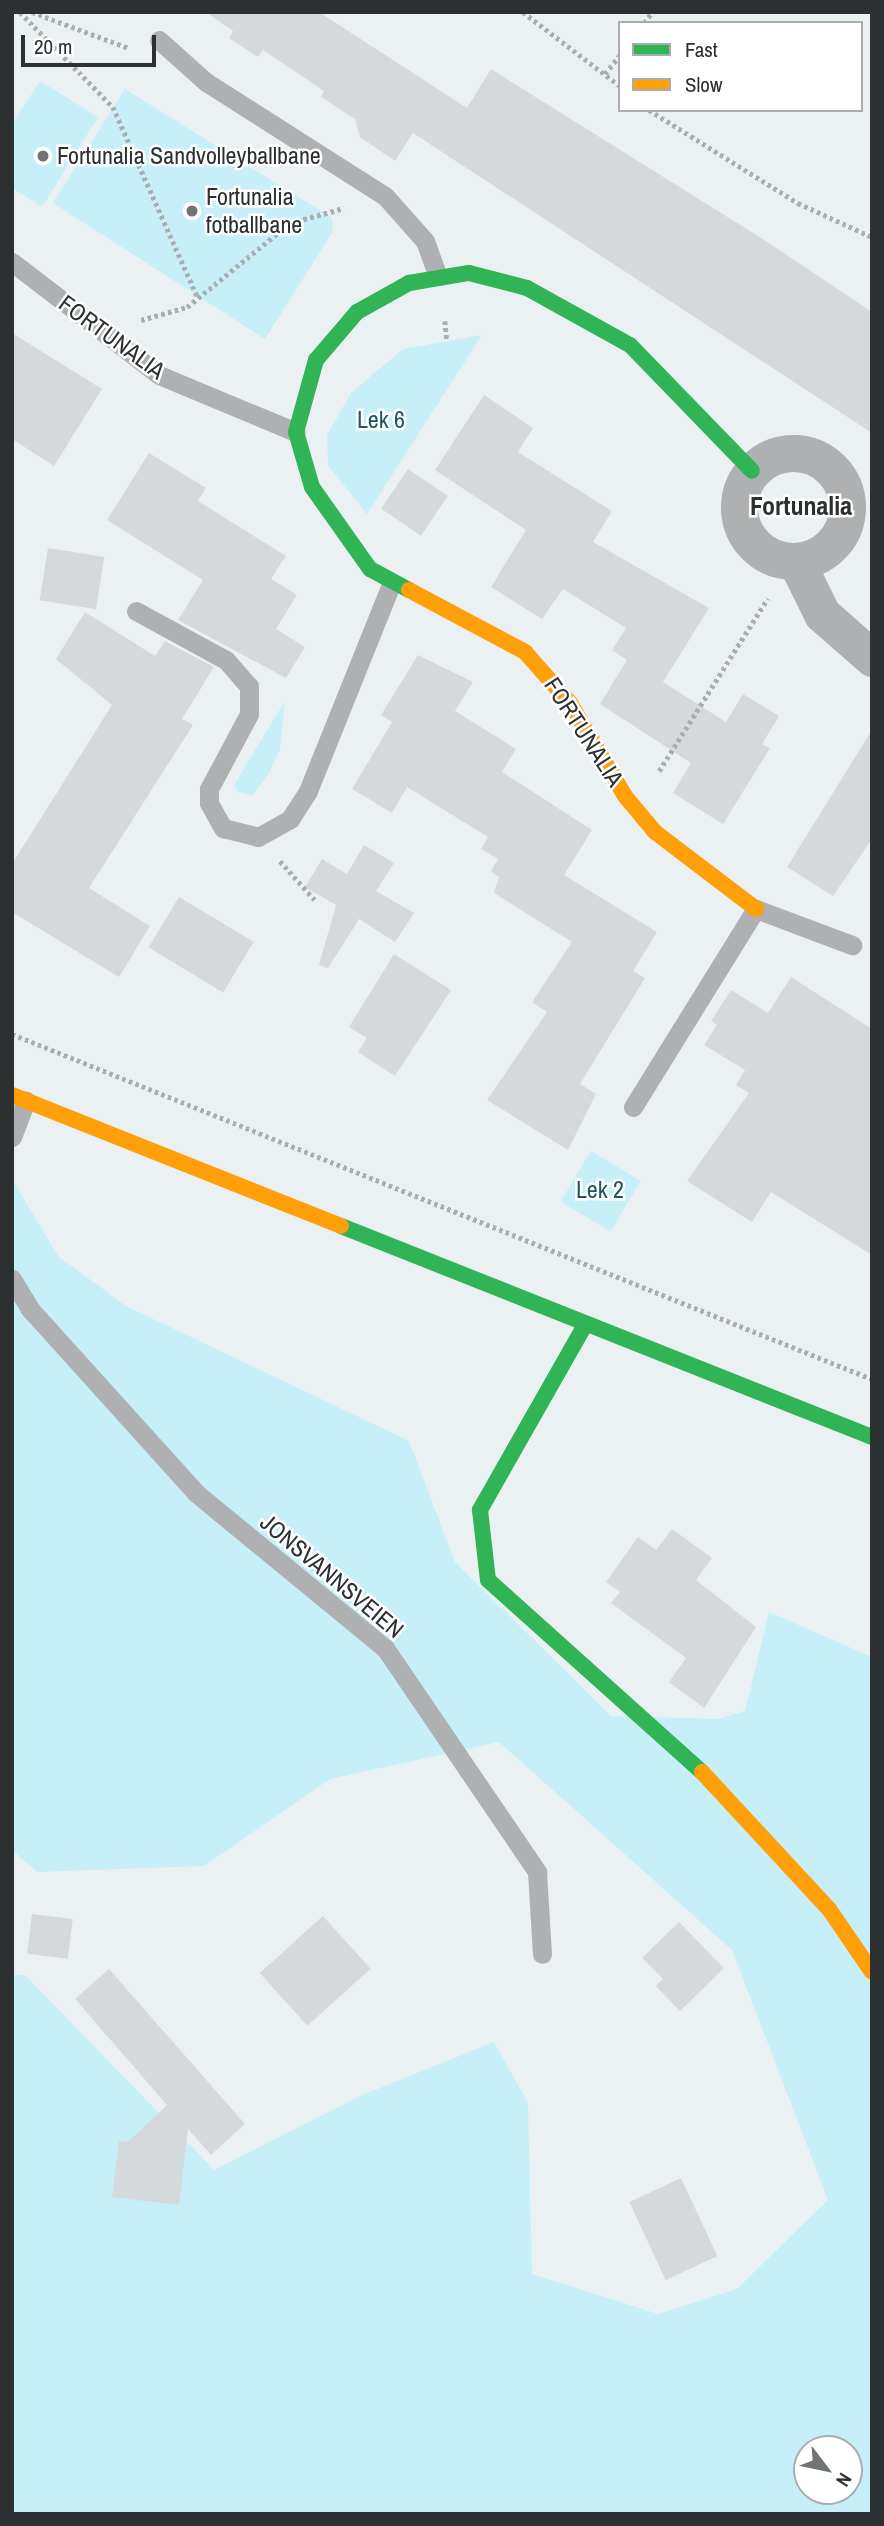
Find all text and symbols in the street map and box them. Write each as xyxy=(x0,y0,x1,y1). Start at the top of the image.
scale bar xyxy=(24,21,159,65)
legend xyxy=(618,21,863,112)
text: 20 m xyxy=(34,32,72,61)
text: Fast xyxy=(685,35,718,64)
text: Slow xyxy=(685,70,722,99)
place label: Fortunalia Sandvolleyballbane xyxy=(57,142,321,170)
marker: Fortunalia Sandvolleyballbane xyxy=(35,148,51,164)
place label: Fortunalia fotballbane xyxy=(206,183,302,239)
marker: Fortunalia fotballbane xyxy=(184,203,200,219)
street label: FORTUNALIA xyxy=(53,289,171,385)
park label: Lek 6 xyxy=(357,406,405,434)
district label: Fortunalia xyxy=(750,490,852,522)
street label: FORTUNALIA xyxy=(538,672,630,792)
park label: Lek 2 xyxy=(576,1176,624,1204)
street label: JONSVANNSVEIEN xyxy=(255,1508,409,1644)
north arrow xyxy=(793,2435,863,2505)
text: N xyxy=(830,2468,858,2492)

